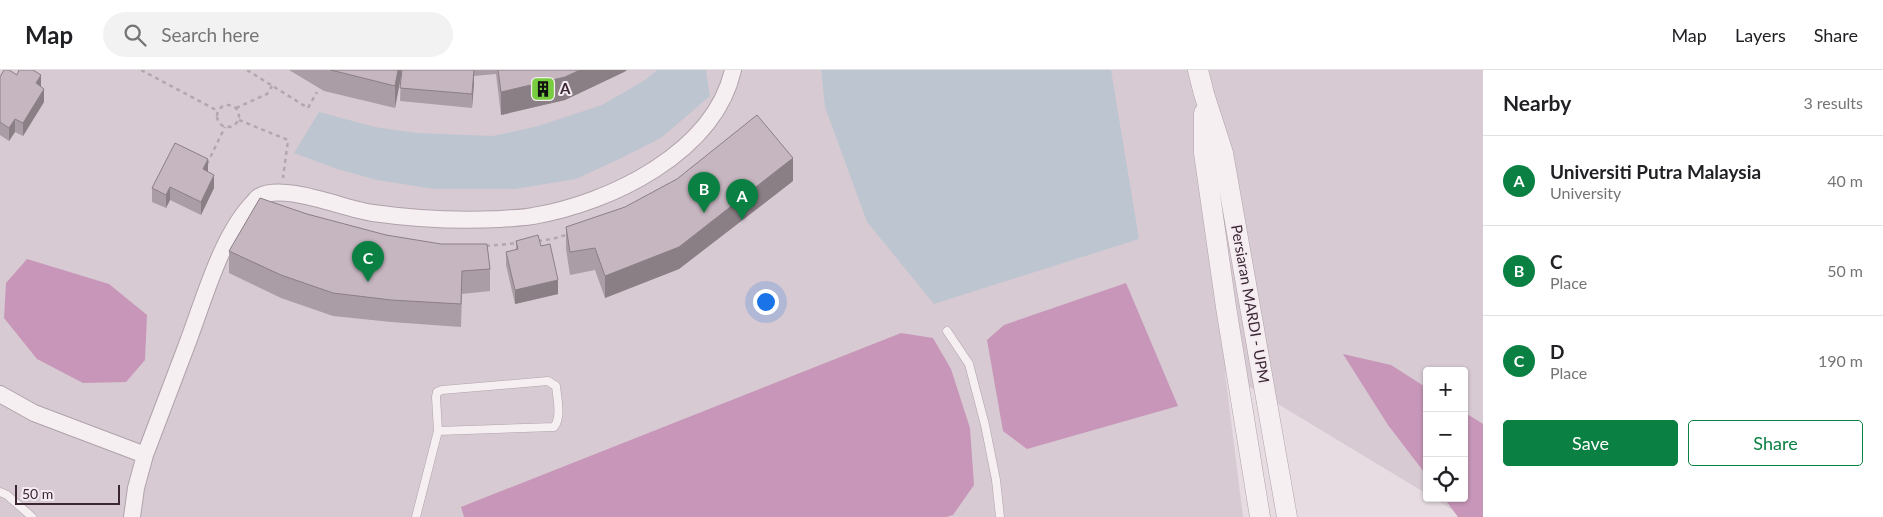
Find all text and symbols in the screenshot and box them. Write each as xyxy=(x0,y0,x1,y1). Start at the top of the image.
search box xyxy=(103,12,453,57)
text: Map xyxy=(25,20,73,49)
icon: search xyxy=(121,21,149,49)
text: Search here xyxy=(161,23,259,46)
text: Map xyxy=(1671,24,1707,46)
text: Layers xyxy=(1735,24,1786,46)
text: Share xyxy=(1814,24,1858,46)
building icon: A xyxy=(530,76,556,102)
place label: A xyxy=(559,79,571,97)
text: Nearby xyxy=(1503,90,1571,115)
text: 3 results xyxy=(1803,93,1863,112)
text: Universiti Putra Malaysia xyxy=(1550,160,1761,183)
text: A xyxy=(1513,171,1525,190)
text: 40 m xyxy=(1827,171,1863,190)
pin: B xyxy=(688,172,720,213)
pin: A xyxy=(726,179,758,220)
text: University xyxy=(1550,183,1621,202)
street label: Persiaran MARDI - UPM xyxy=(1228,223,1274,385)
pin: C xyxy=(352,241,384,282)
text: C xyxy=(1550,250,1563,273)
text: B xyxy=(1514,261,1524,280)
text: 50 m xyxy=(1827,261,1863,280)
text: Place xyxy=(1550,273,1587,292)
your location xyxy=(753,289,779,315)
text: D xyxy=(1550,340,1564,363)
text: C xyxy=(1514,351,1524,370)
text: 190 m xyxy=(1818,351,1863,370)
text: Place xyxy=(1550,363,1587,382)
map controls xyxy=(1423,367,1468,502)
button: + xyxy=(1423,367,1468,412)
button: − xyxy=(1423,412,1468,457)
button: Save xyxy=(1503,420,1678,466)
button: Share xyxy=(1688,420,1863,466)
button: locate xyxy=(1423,457,1468,502)
scale bar xyxy=(15,482,120,505)
text: 50 m xyxy=(22,485,53,502)

